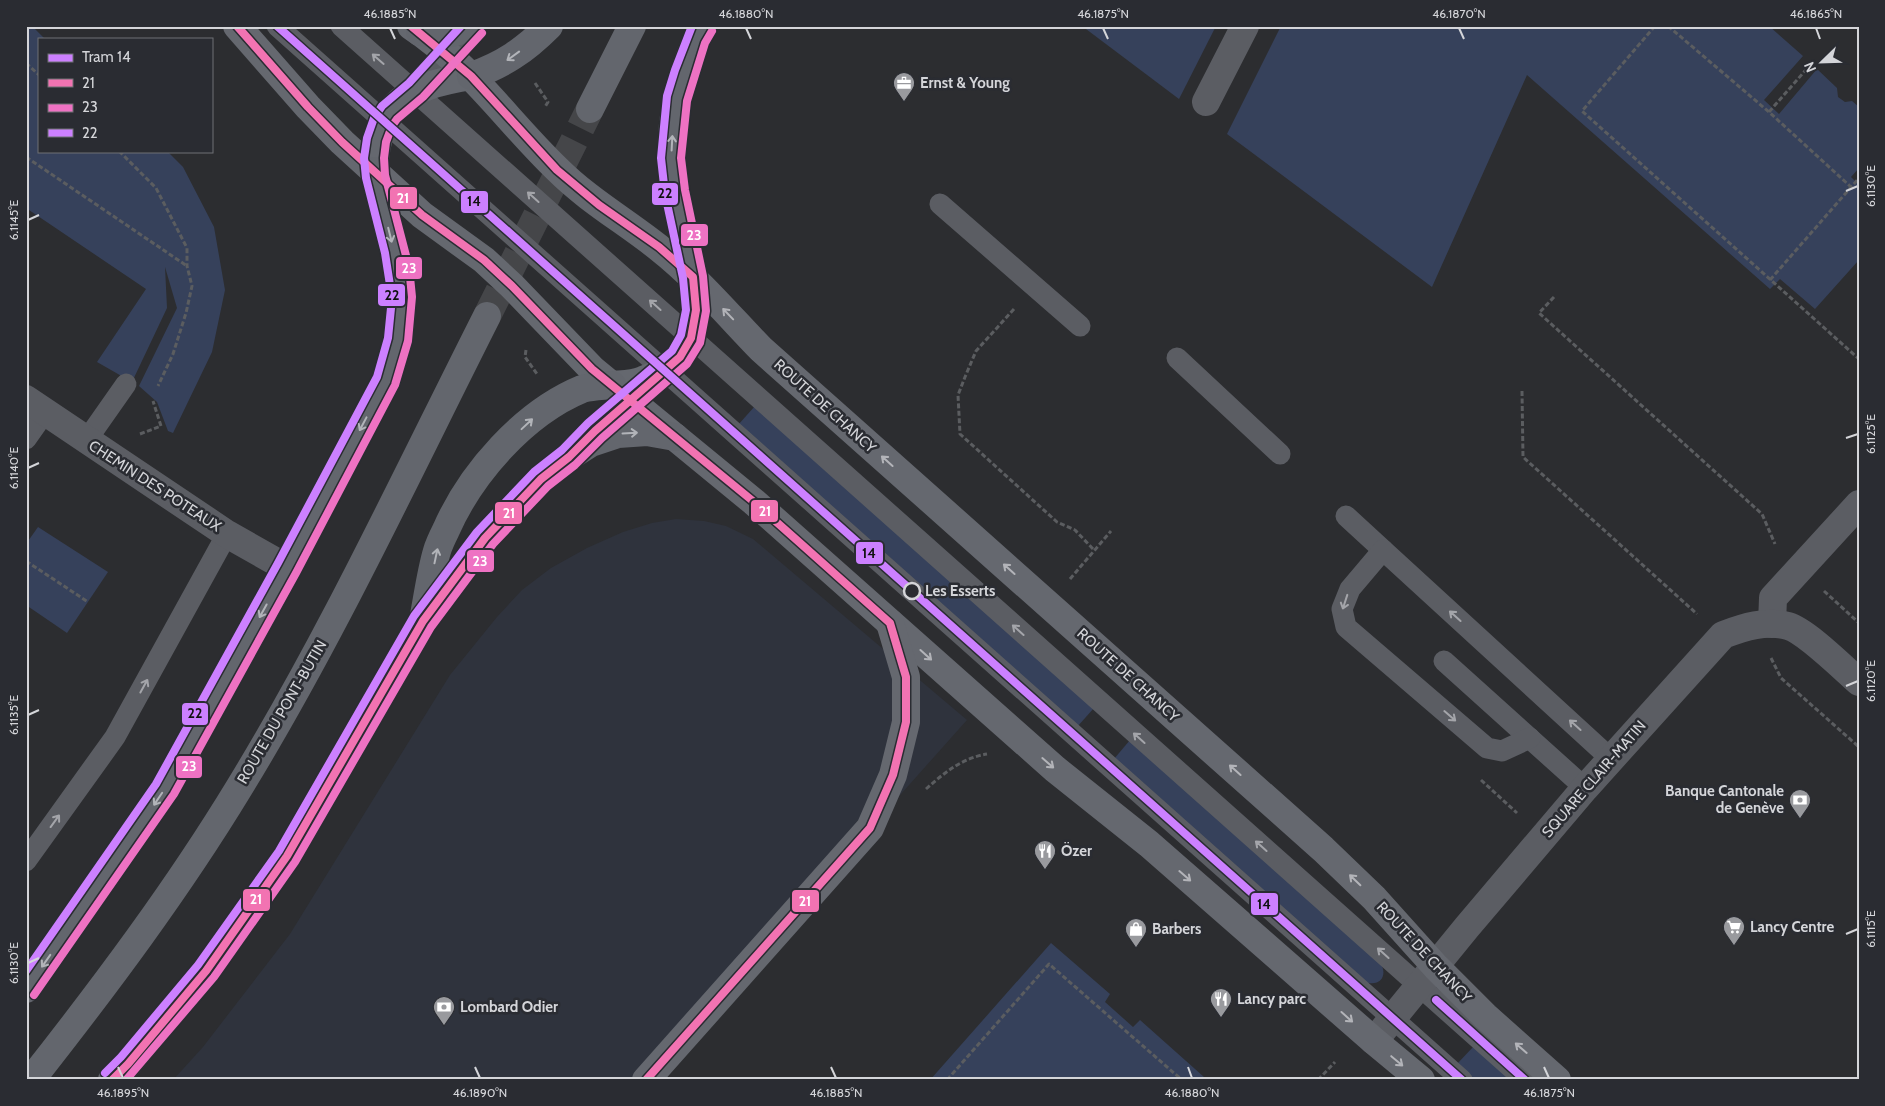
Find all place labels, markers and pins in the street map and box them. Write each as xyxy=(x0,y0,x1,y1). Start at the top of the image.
office icon: Ernst & Young xyxy=(892,71,916,102)
place label: Ernst & Young xyxy=(920,74,1010,92)
marker: Les Esserts xyxy=(903,582,921,600)
place label: Les Esserts xyxy=(925,582,995,600)
place label: Banque Cantonale de Genève xyxy=(1665,782,1784,817)
bank icon: Banque Cantonale de Genève xyxy=(1788,788,1812,819)
restaurant icon: Özer xyxy=(1033,839,1057,870)
place label: Özer xyxy=(1061,841,1092,860)
supermarket icon: Lancy Centre xyxy=(1722,915,1746,946)
shop icon: Barbers xyxy=(1124,917,1148,948)
place label: Lancy Centre xyxy=(1750,918,1834,936)
place label: Barbers xyxy=(1152,920,1201,938)
restaurant icon: Lancy parc xyxy=(1209,987,1233,1018)
place label: Lancy parc xyxy=(1237,990,1306,1008)
bank icon: Lombard Odier xyxy=(432,995,456,1026)
place label: Lombard Odier xyxy=(460,998,558,1016)

